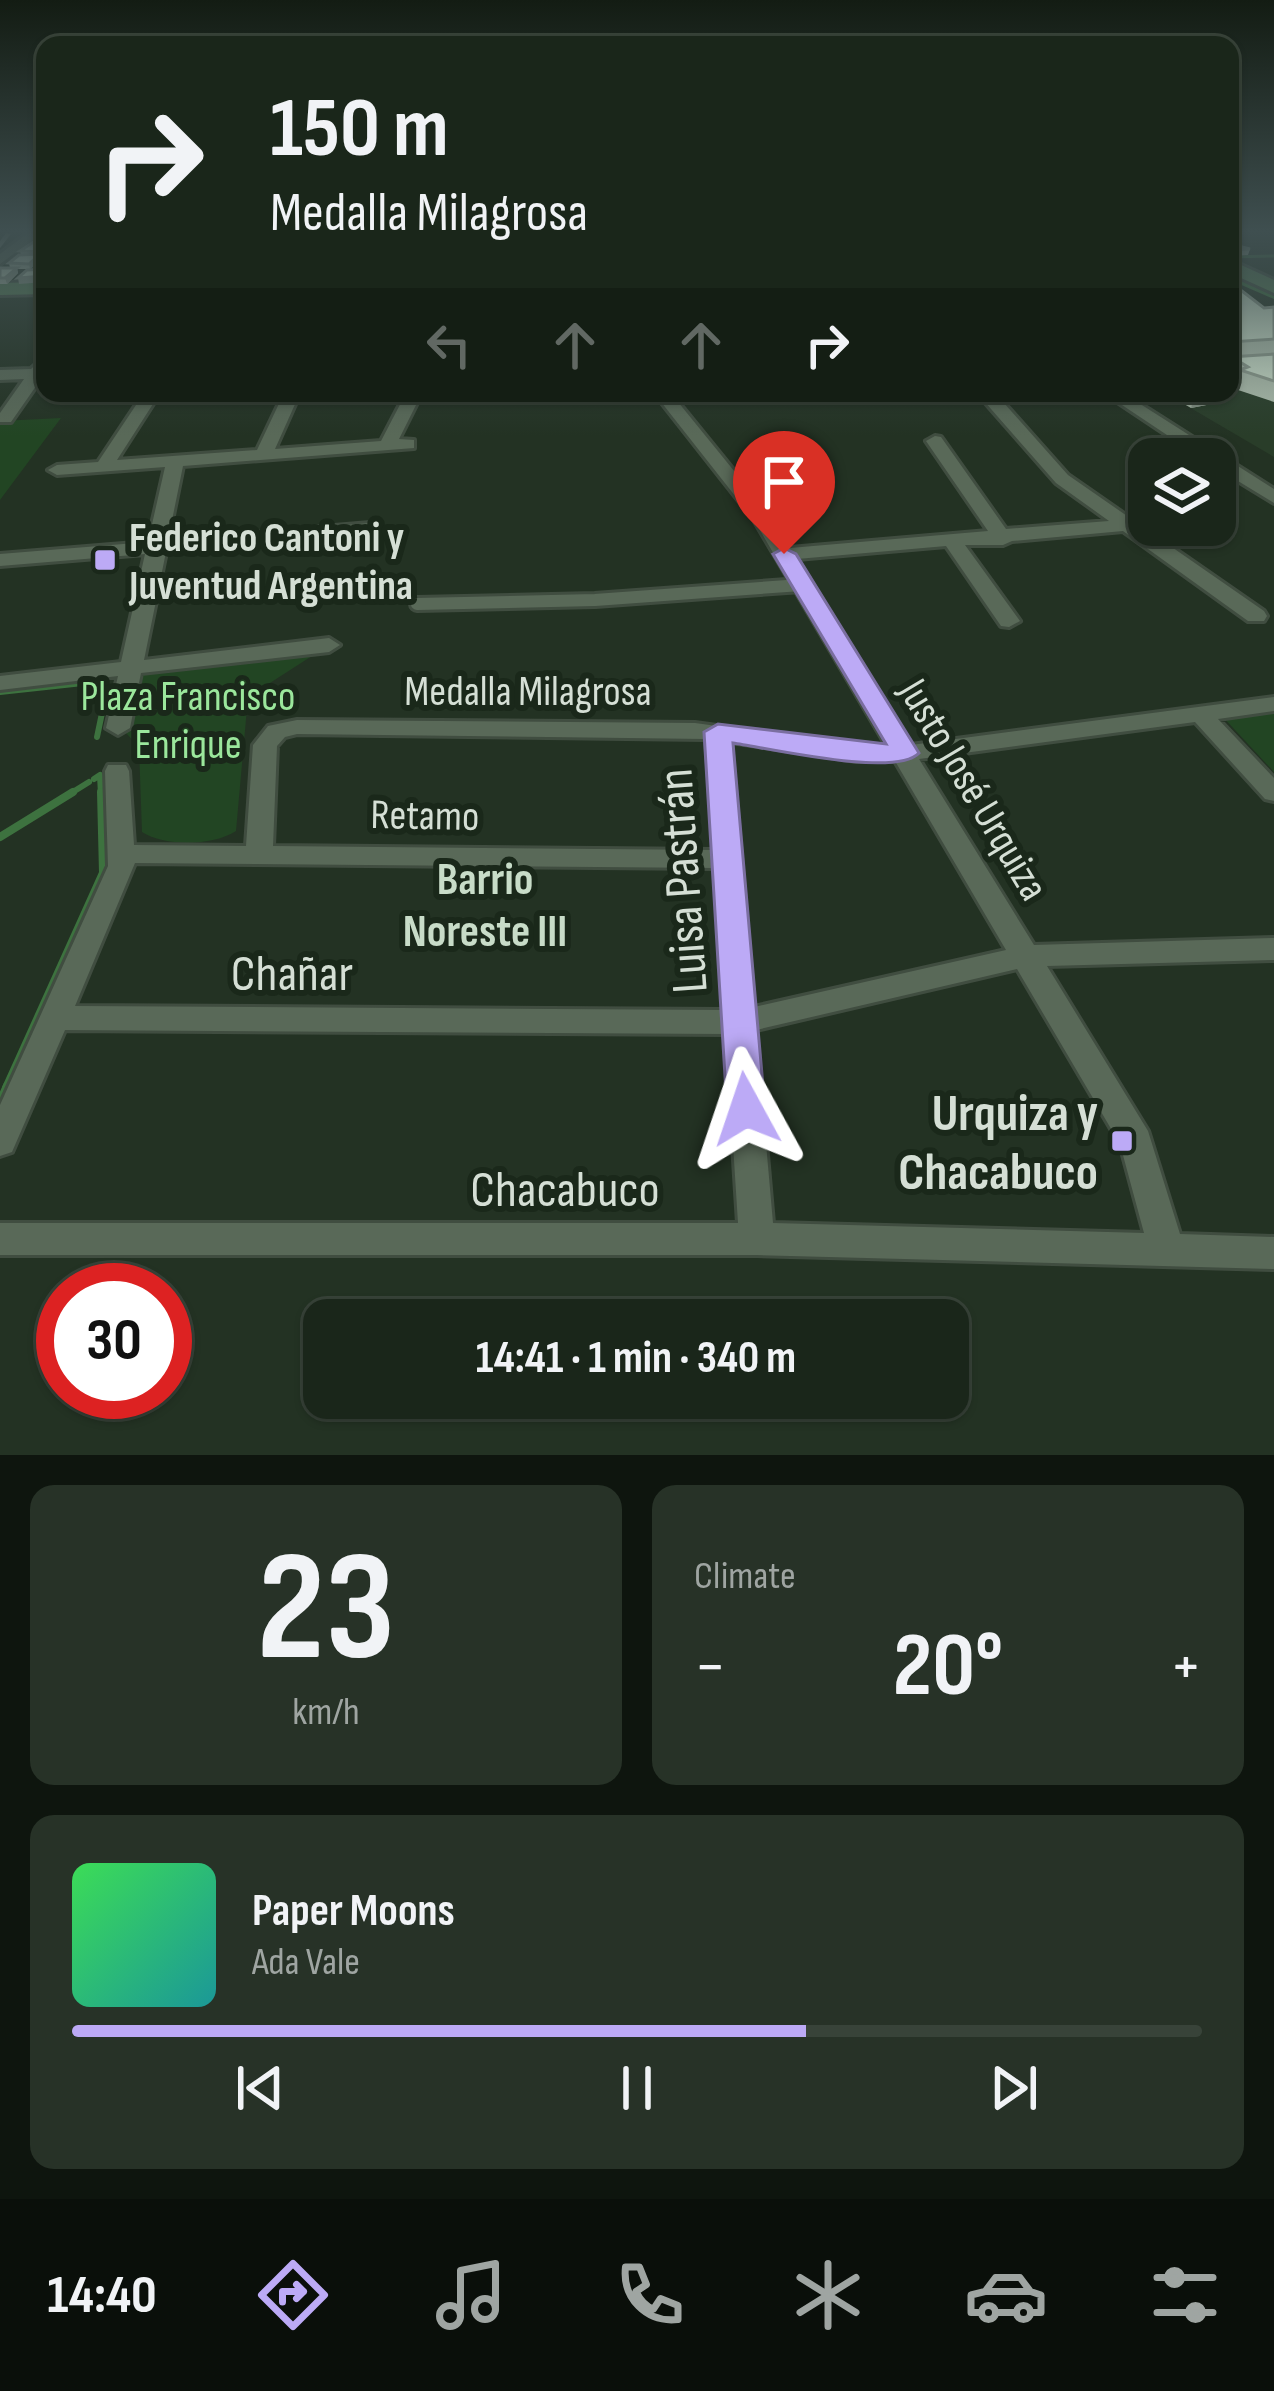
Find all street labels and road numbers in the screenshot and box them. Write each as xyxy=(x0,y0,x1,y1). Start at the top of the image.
street label: Medalla Milagrosa xyxy=(404,667,652,718)
street label: Justo José Urquiza xyxy=(886,670,1059,910)
street label: Luisa Pastrán xyxy=(645,766,722,995)
street label: Retamo xyxy=(370,790,480,843)
street label: Chañar xyxy=(231,944,353,1005)
street label: Chacabuco xyxy=(470,1160,660,1221)

